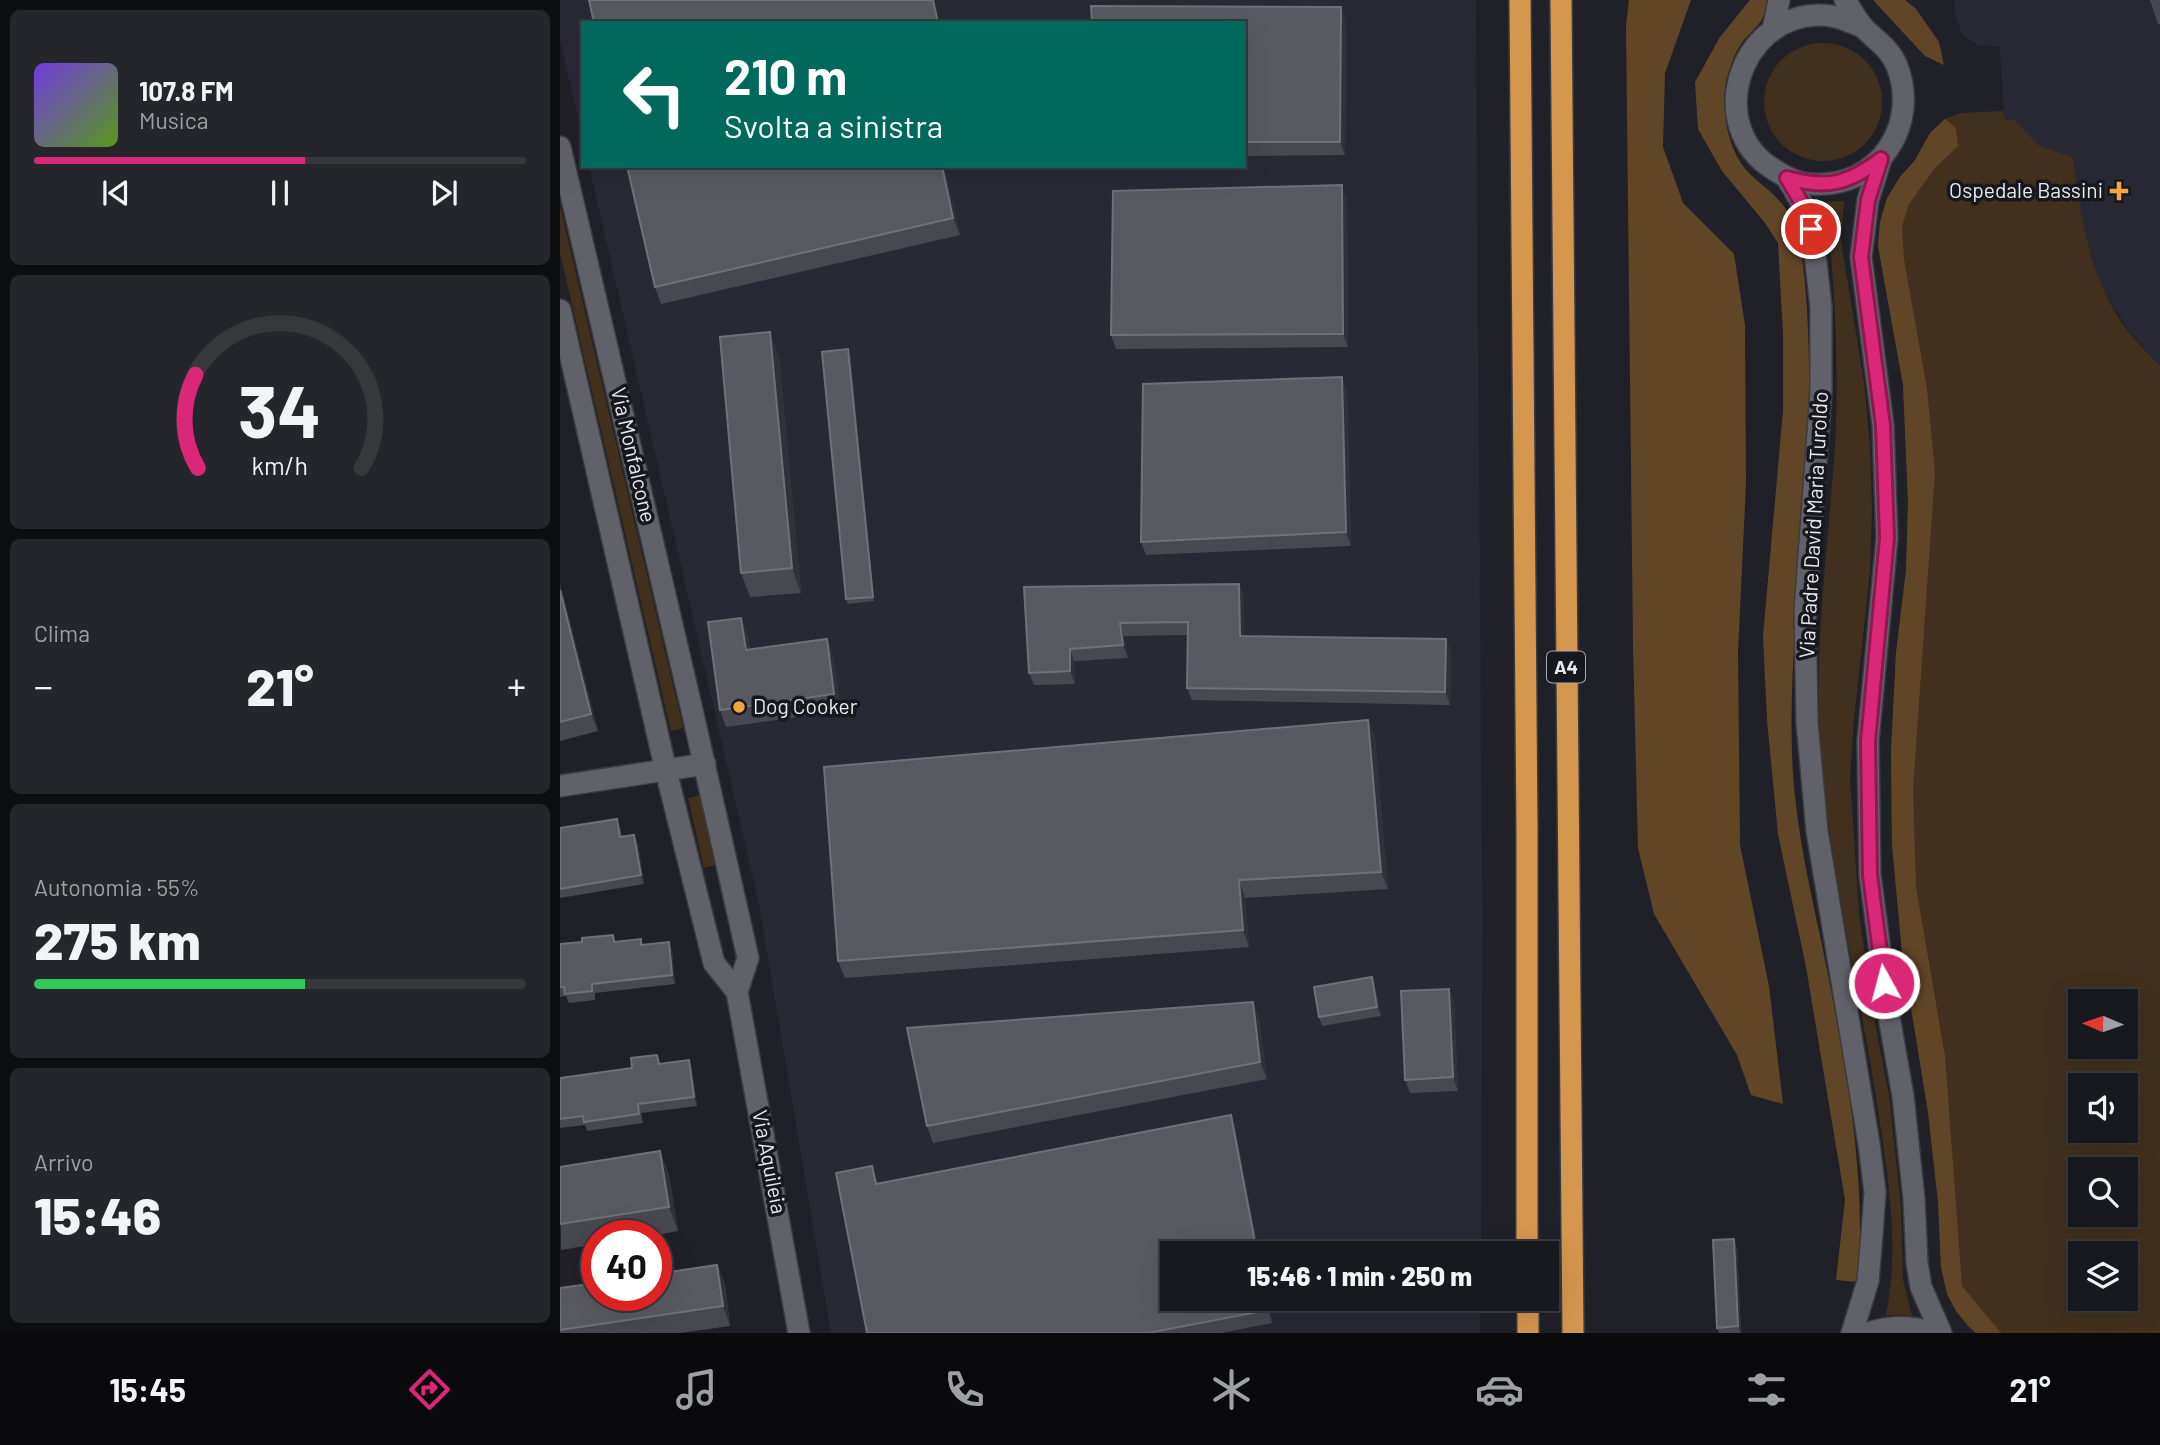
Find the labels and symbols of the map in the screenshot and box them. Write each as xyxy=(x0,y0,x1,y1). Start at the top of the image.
place label: Ospedale Bassini xyxy=(1949,177,2103,202)
marker: Ospedale Bassini xyxy=(2109,181,2129,201)
pin xyxy=(1781,199,1841,259)
street label: Via Monfalcone xyxy=(607,385,662,525)
street label: Via Padre David Maria Turoldo xyxy=(1793,391,1832,659)
road number: A4 xyxy=(1547,652,1585,682)
place label: Dog Cooker xyxy=(753,693,858,718)
marker: Dog Cooker xyxy=(731,699,747,715)
position arrow xyxy=(1847,946,1921,1020)
north arrow xyxy=(2068,989,2138,1059)
street label: Via Aquileia xyxy=(748,1108,793,1216)
speed limit sign: 40 xyxy=(581,1220,672,1311)

